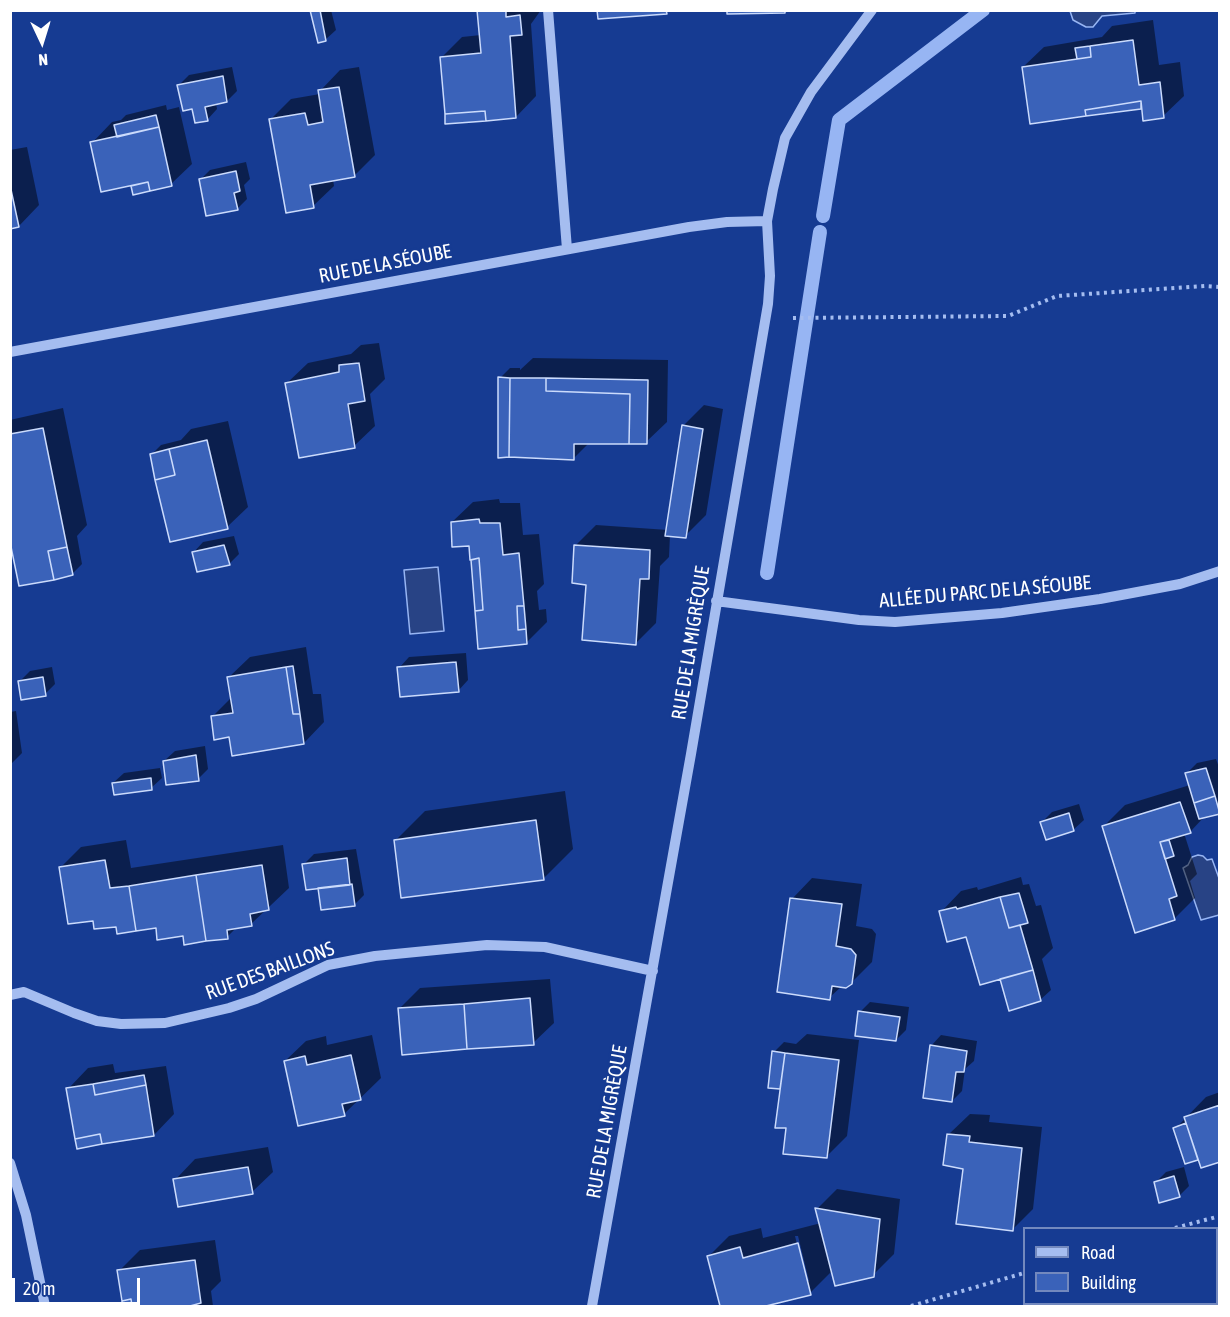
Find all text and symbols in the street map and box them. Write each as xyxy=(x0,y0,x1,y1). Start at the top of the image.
north arrow xyxy=(12,12,72,72)
text: N xyxy=(38,51,49,69)
street label: RUE DE LA SÉOUBE xyxy=(317,239,453,289)
street label: RUE DE LA MIGRÈQUE xyxy=(667,564,715,722)
street label: ALLÉE DU PARC DE LA SÉOUBE xyxy=(878,571,1092,613)
street label: RUE DES BAILLONS xyxy=(202,937,338,1005)
street label: RUE DE LA MIGRÈQUE xyxy=(582,1043,632,1201)
legend xyxy=(1023,1227,1218,1305)
text: Road xyxy=(1081,1242,1115,1263)
scale bar xyxy=(15,1266,142,1304)
text: Building xyxy=(1081,1272,1136,1293)
text: 20 m xyxy=(23,1278,55,1299)

